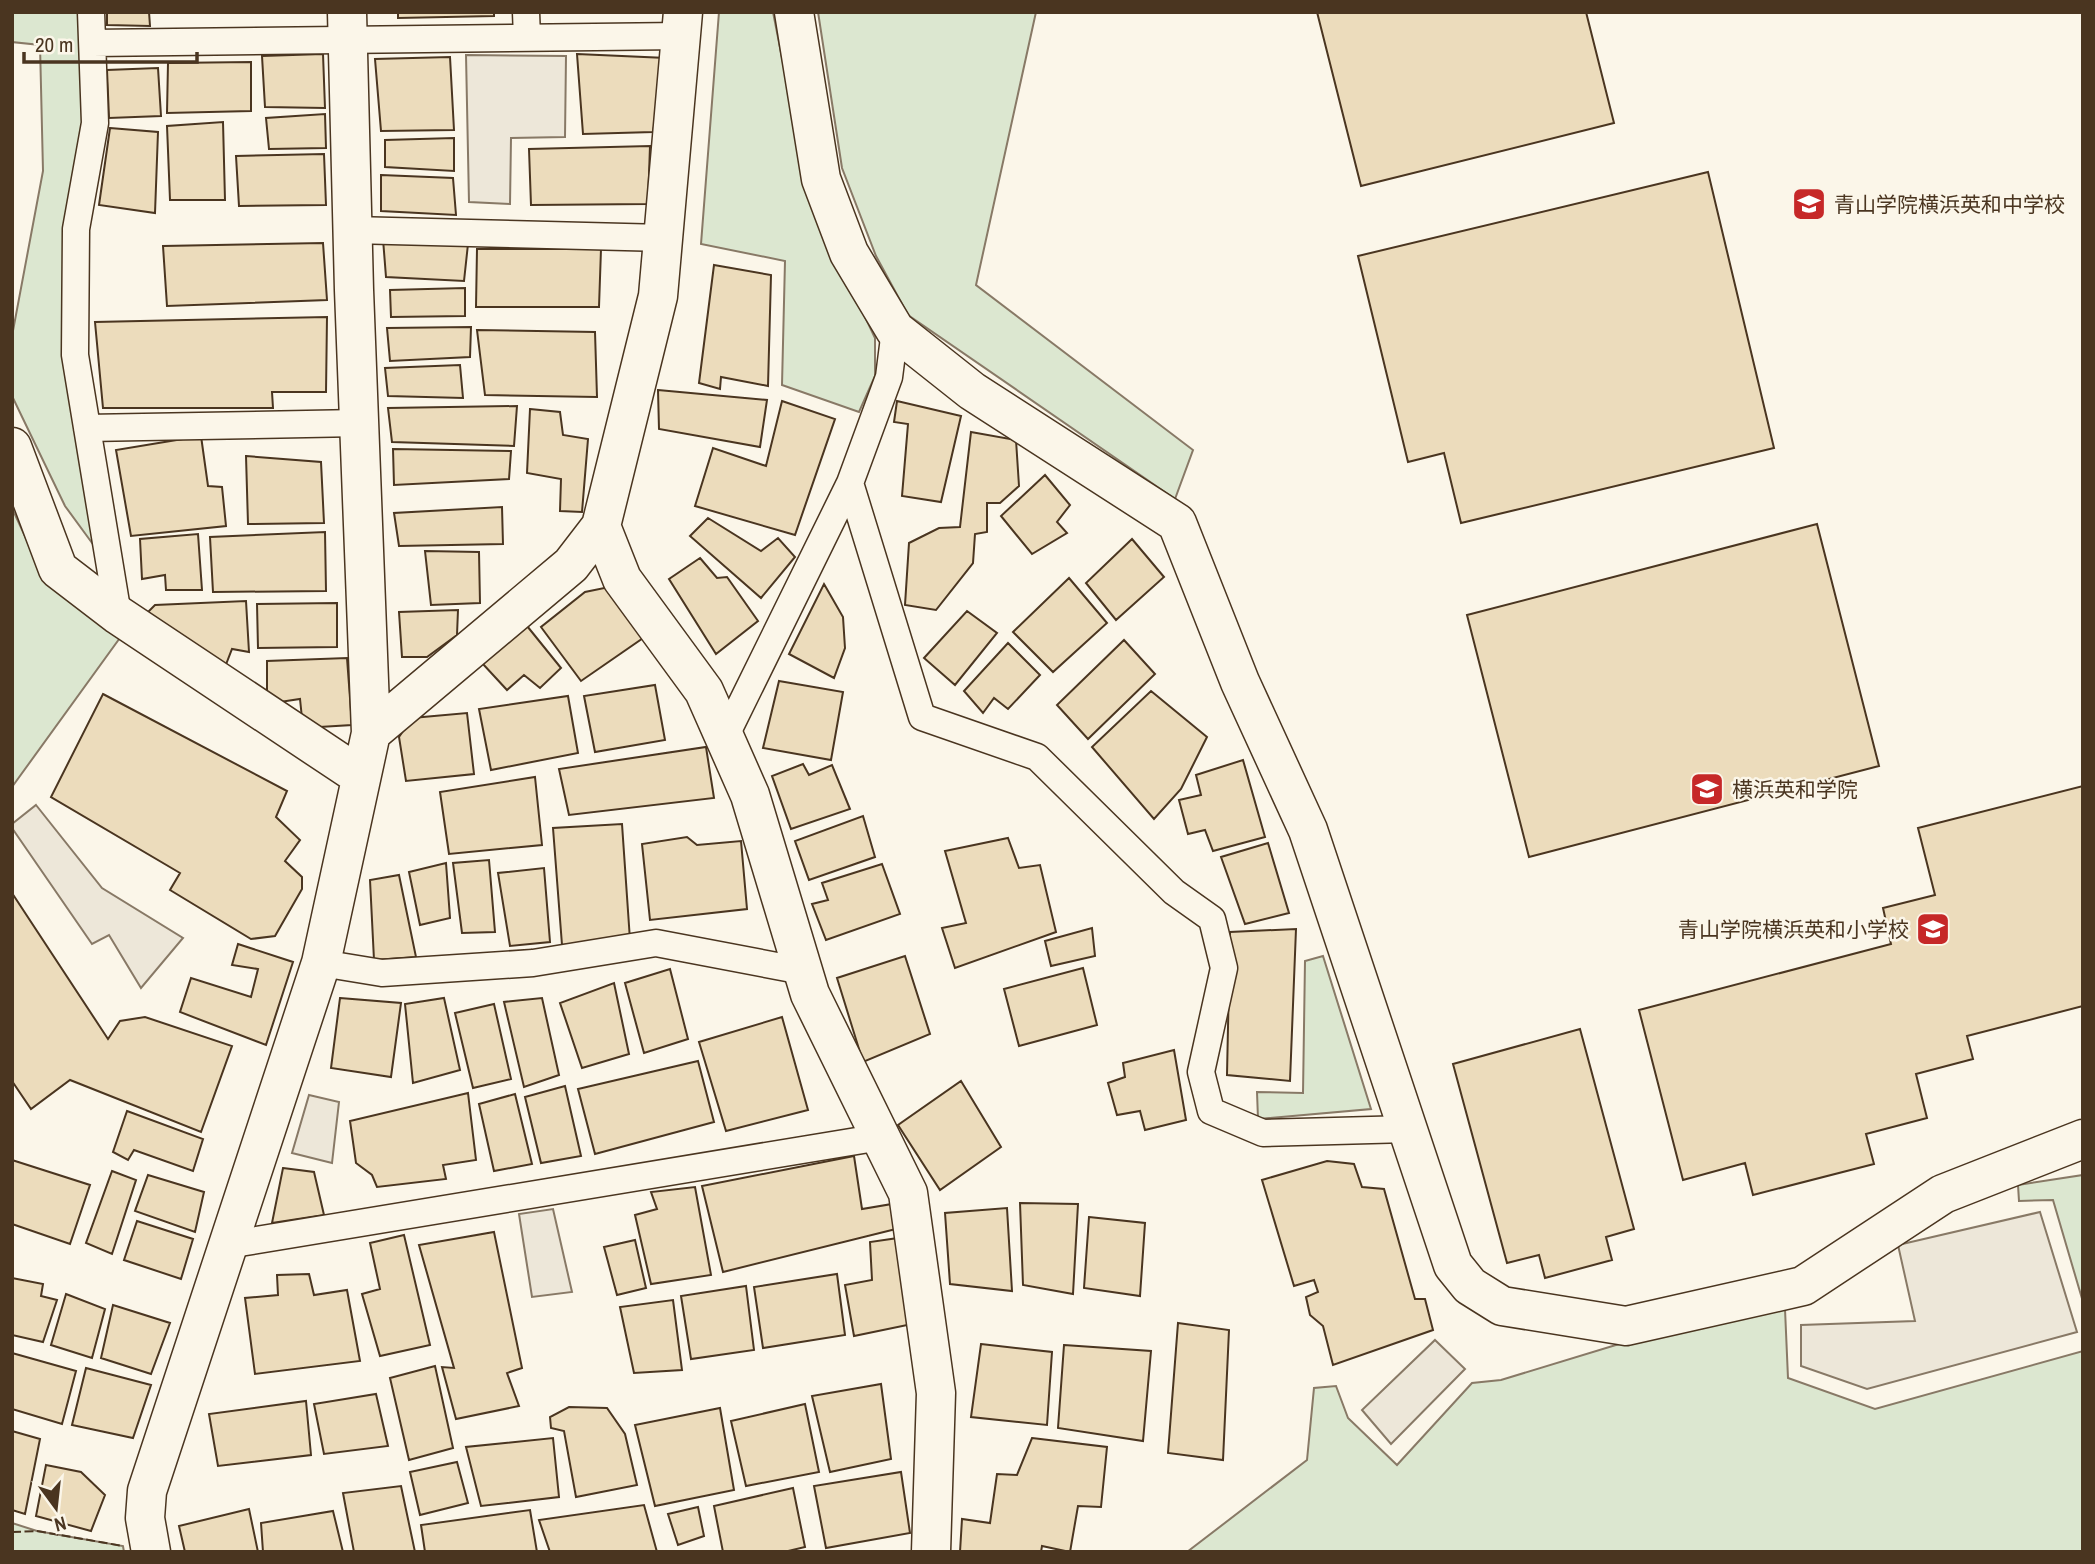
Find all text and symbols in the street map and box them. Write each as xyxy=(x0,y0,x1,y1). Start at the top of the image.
scale bar xyxy=(24,21,198,65)
text: 20 m xyxy=(35,30,73,59)
school or university icon: 青山学院横浜英和中学校 xyxy=(1790,185,1828,223)
place label: 青山学院横浜英和中学校 xyxy=(1834,190,2065,219)
school or university icon: 横浜英和学院 xyxy=(1688,770,1726,808)
place label: 横浜英和学院 xyxy=(1732,775,1858,804)
school or university icon: 青山学院横浜英和小学校 xyxy=(1914,910,1952,948)
place label: 青山学院横浜英和小学校 xyxy=(1678,915,1909,944)
north arrow xyxy=(21,1473,91,1543)
text: N xyxy=(52,1510,69,1538)

